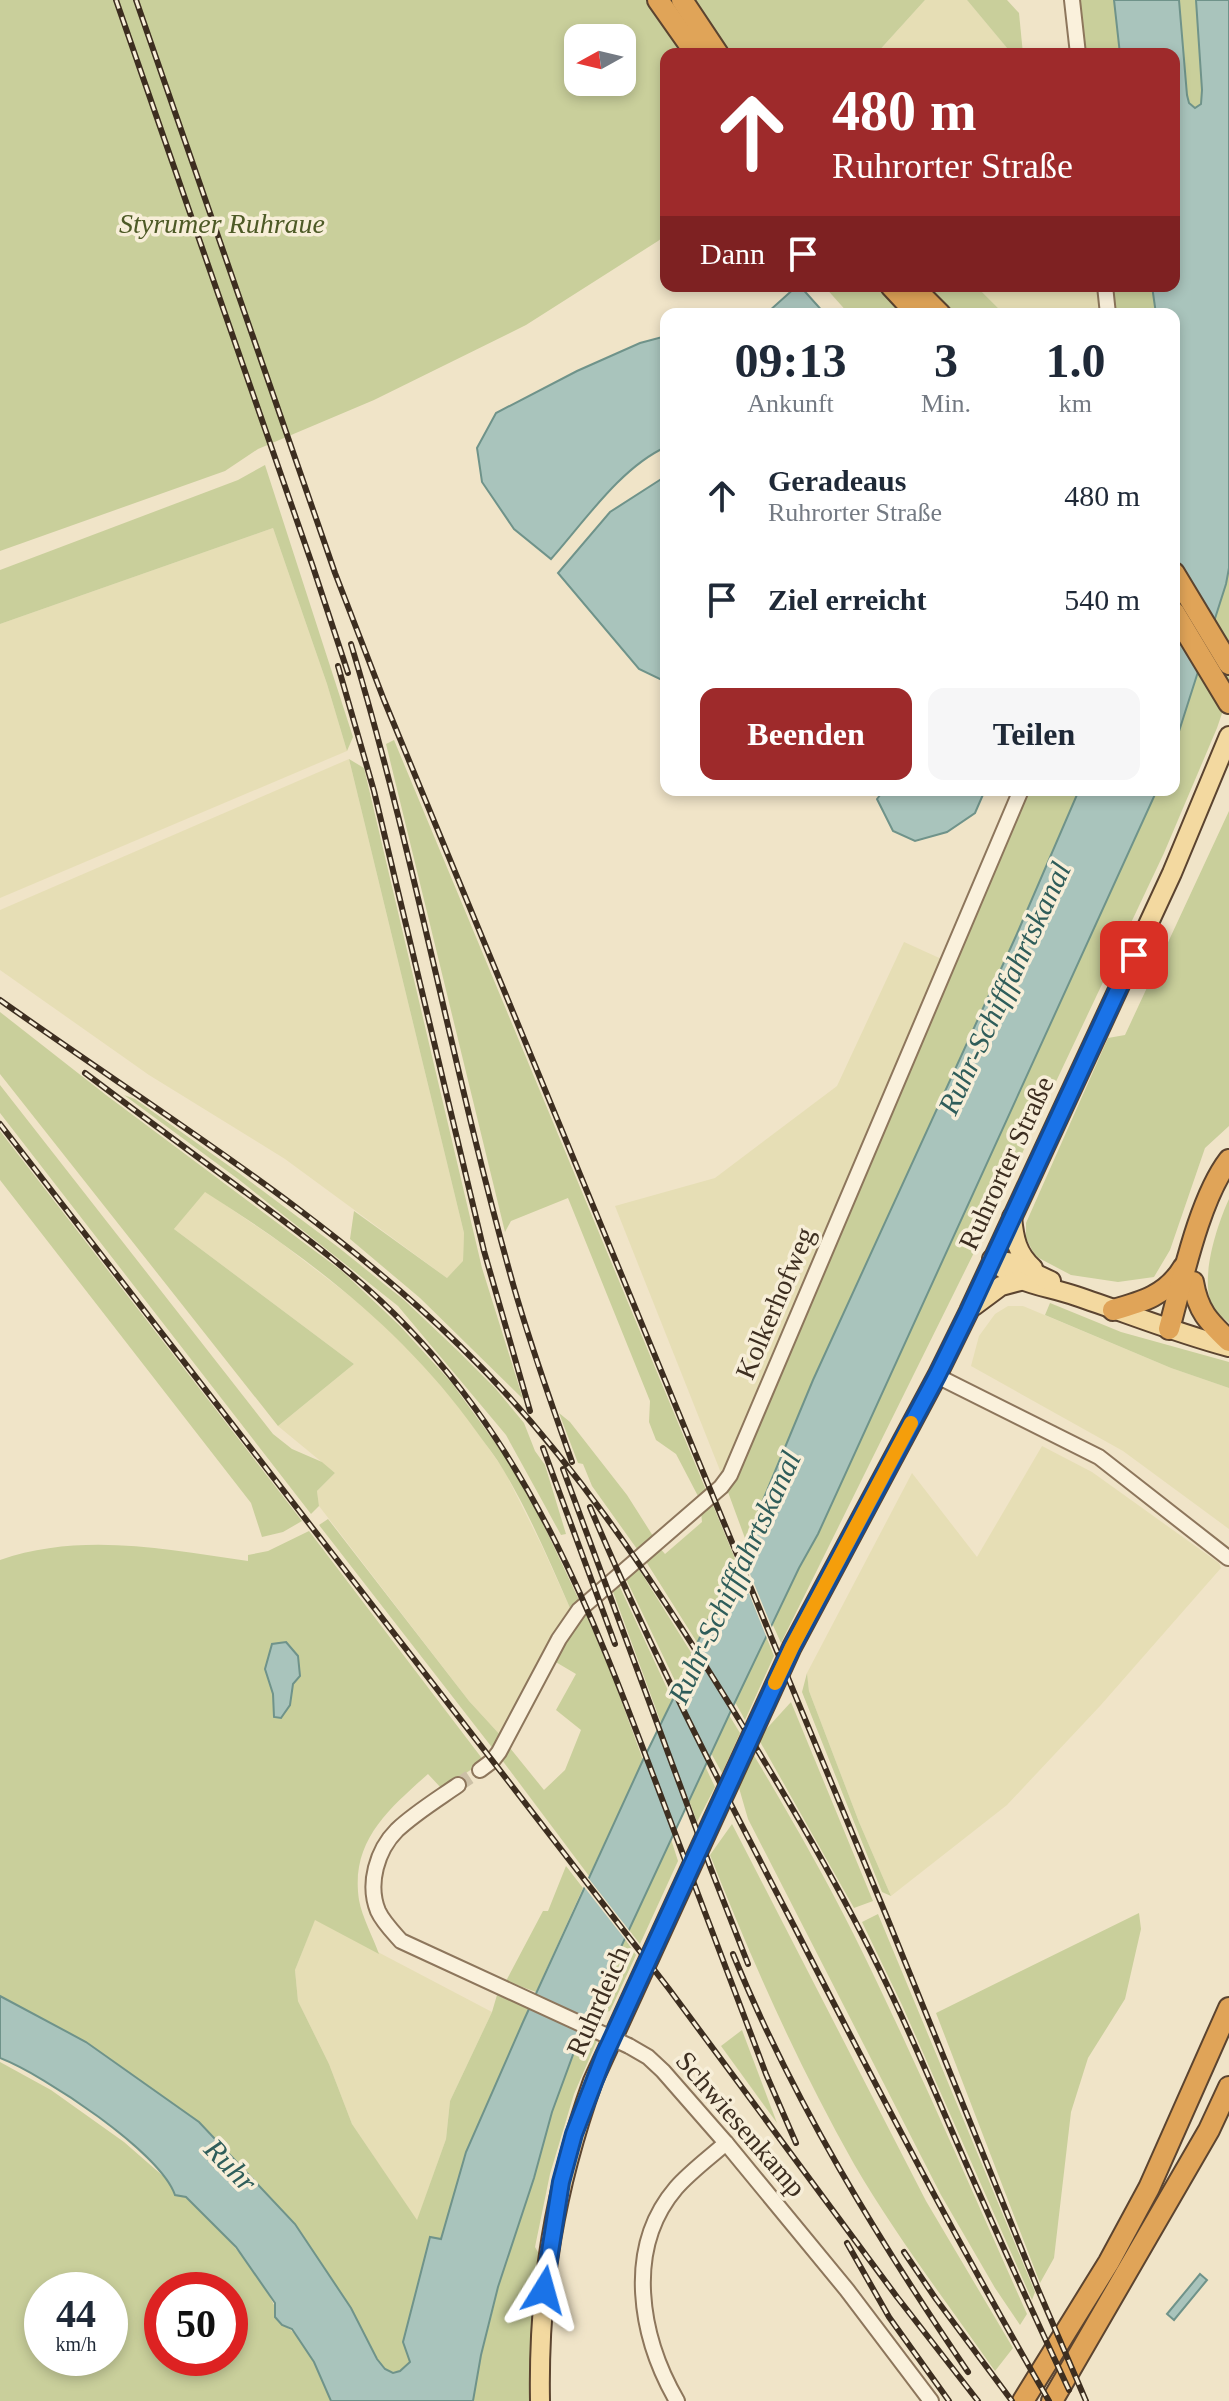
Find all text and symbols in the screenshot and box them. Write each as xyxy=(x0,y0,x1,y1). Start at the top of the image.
north arrow xyxy=(564,24,636,96)
map controls xyxy=(564,24,636,96)
icon: ahead xyxy=(700,80,804,184)
text: 480 m xyxy=(832,80,977,142)
text: Ruhrorter Straße xyxy=(832,146,1073,186)
park label: Styrumer Ruhraue xyxy=(119,208,325,239)
icon: arrive xyxy=(781,232,825,276)
text: Dann xyxy=(700,237,765,270)
text: 09:13 xyxy=(735,334,847,387)
text: 3 xyxy=(934,334,958,387)
text: 1.0 xyxy=(1045,334,1105,387)
text: Ankunft xyxy=(747,389,834,418)
text: Min. xyxy=(921,389,971,418)
text: km xyxy=(1059,389,1092,418)
text: Geradeaus xyxy=(768,464,906,497)
icon: ahead xyxy=(700,474,744,518)
text: 480 m xyxy=(1064,479,1140,512)
text: Ruhrorter Straße xyxy=(768,498,942,527)
icon: arrive xyxy=(700,578,744,622)
text: Ziel erreicht xyxy=(768,583,927,616)
text: 540 m xyxy=(1064,583,1140,616)
button: Beenden xyxy=(700,688,912,780)
button: Teilen xyxy=(928,688,1140,780)
water label: Ruhr-Schifffahrtskanal xyxy=(931,857,1077,1120)
pin xyxy=(1100,921,1168,989)
icon: arrive xyxy=(1112,933,1156,977)
street label: Ruhrorter Straße xyxy=(952,1072,1060,1254)
street label: Kolkerhofweg xyxy=(729,1223,821,1383)
water label: Ruhr-Schifffahrtskanal xyxy=(661,1446,807,1709)
street label: Ruhrdeich xyxy=(560,1941,636,2061)
street label: Schwiesenkamp xyxy=(670,2045,812,2203)
water label: Ruhr xyxy=(198,2131,264,2198)
position arrow xyxy=(502,2248,586,2332)
speed limit sign: 50 xyxy=(144,2272,248,2376)
text: 44 xyxy=(56,2291,96,2336)
text: km/h xyxy=(55,2333,97,2355)

